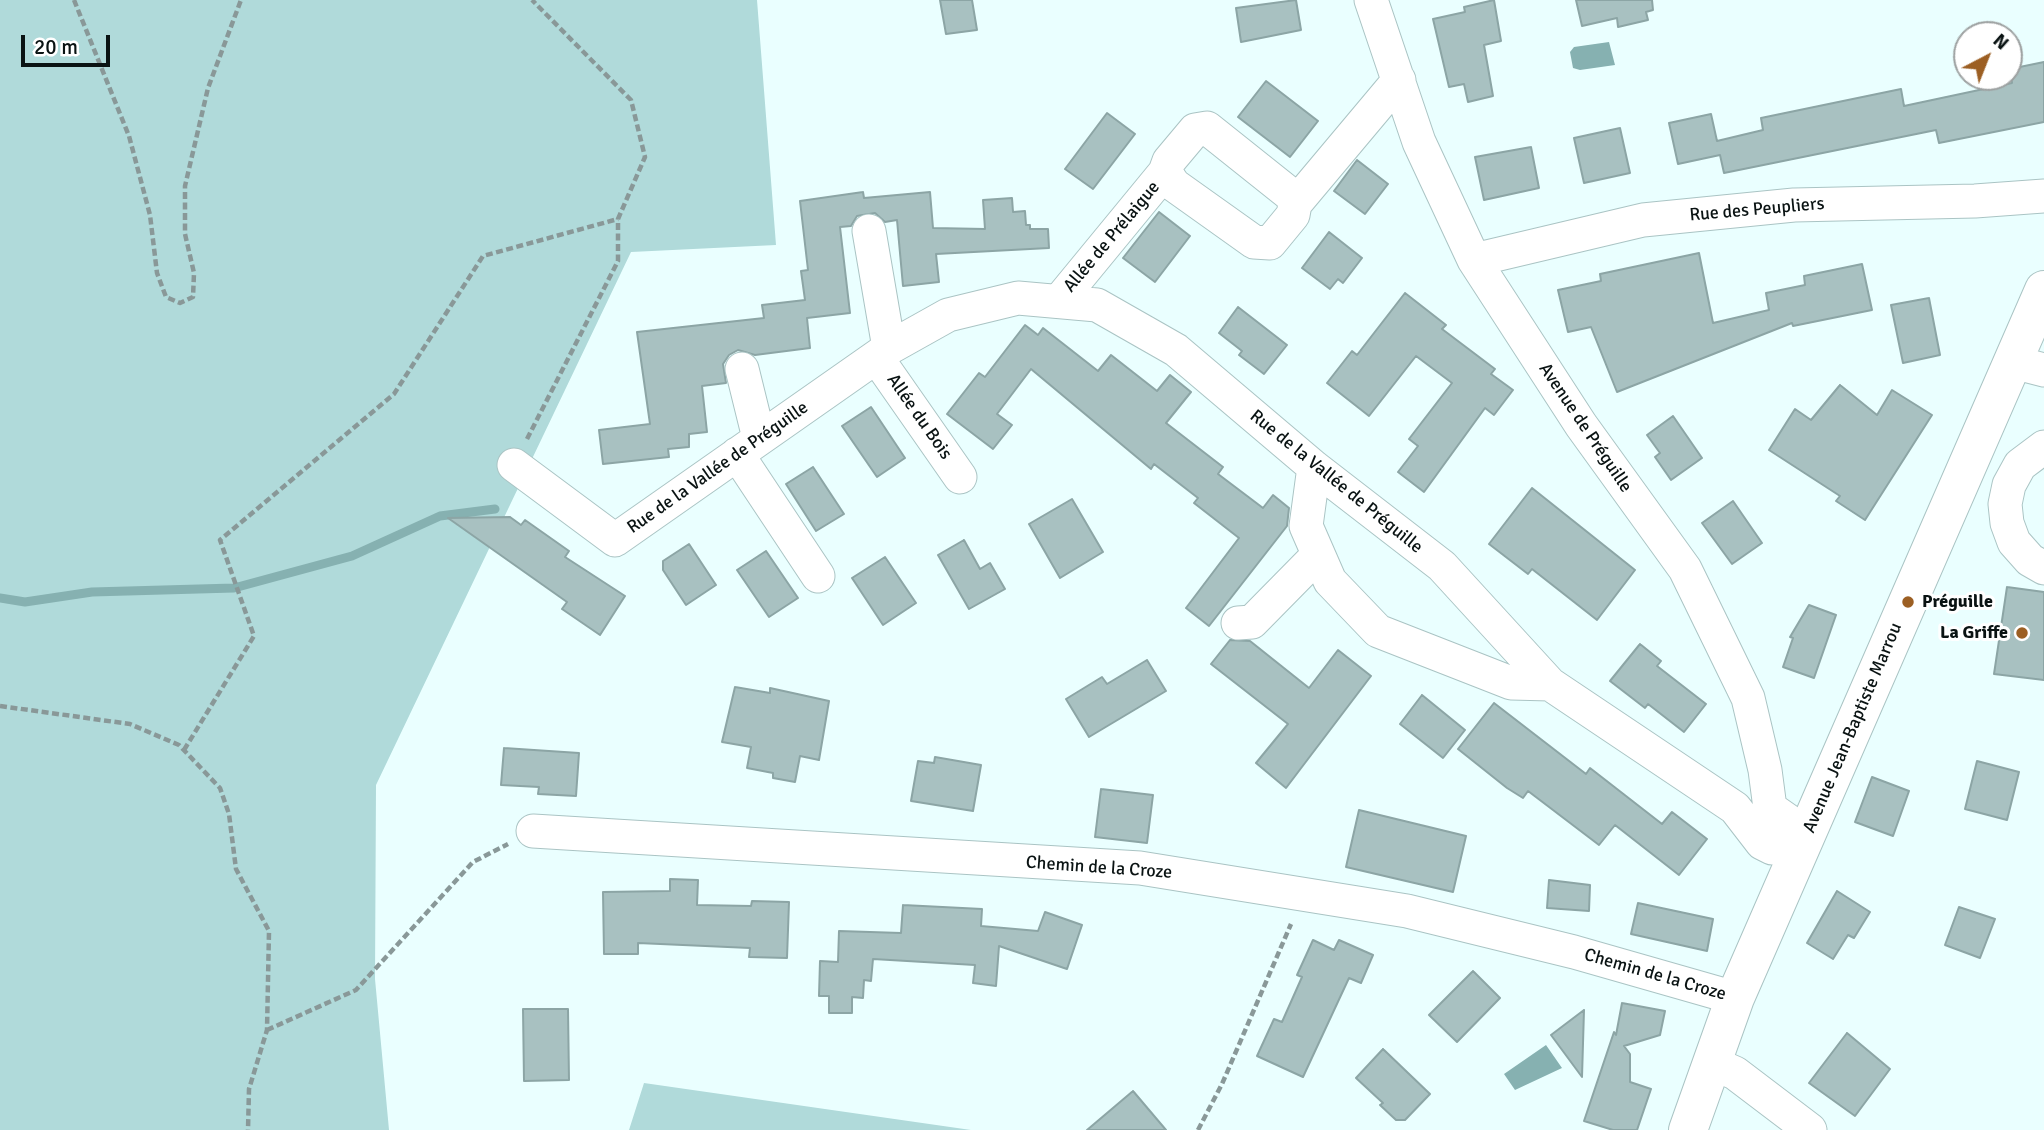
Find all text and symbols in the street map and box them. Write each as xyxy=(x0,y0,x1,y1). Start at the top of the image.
scale bar xyxy=(24,21,114,65)
north arrow xyxy=(1953,21,2023,91)
text: N xyxy=(1988,29,2014,55)
text: 20 m xyxy=(34,34,78,60)
street label: Allée de Prélaigue xyxy=(1059,177,1165,297)
street label: Rue des Peupliers xyxy=(1689,193,1825,227)
street label: Avenue de Préguille xyxy=(1534,359,1636,497)
street label: Allée du Bois xyxy=(882,370,956,464)
street label: Rue de la Vallée de Préguille xyxy=(623,397,813,539)
street label: Rue de la Vallée de Préguille xyxy=(1245,406,1427,558)
place label: Préguille xyxy=(1922,591,1993,613)
marker: Préguille xyxy=(1900,594,1916,610)
street label: Avenue Jean-Baptiste Marrou xyxy=(1799,620,1907,836)
place label: La Griffe xyxy=(1940,622,2008,644)
marker: La Griffe xyxy=(2014,625,2030,641)
street label: Chemin de la Croze xyxy=(1025,852,1173,884)
street label: Chemin de la Croze xyxy=(1582,944,1728,1006)

